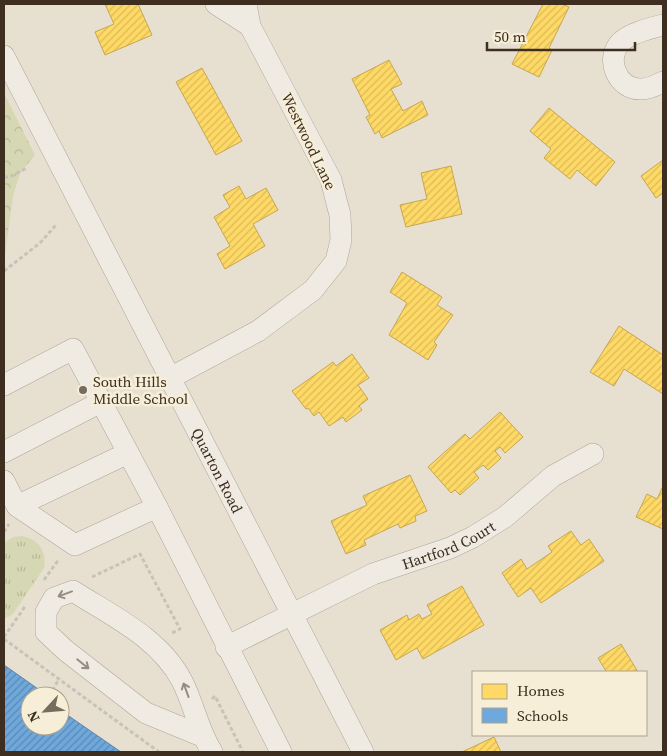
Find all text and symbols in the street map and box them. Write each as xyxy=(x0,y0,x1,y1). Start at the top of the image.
scale bar xyxy=(487,20,634,52)
text: 50 m xyxy=(494,26,526,47)
street label: Westwood Lane xyxy=(276,89,342,193)
place label: South Hills Middle School xyxy=(93,371,189,409)
marker: South Hills Middle School xyxy=(77,384,89,396)
street label: Quarton Road xyxy=(187,424,249,517)
street label: Hartford Court xyxy=(399,515,499,574)
one-way arrow xyxy=(57,590,73,599)
one-way arrow xyxy=(76,659,89,670)
legend xyxy=(472,671,647,736)
text: Homes xyxy=(517,680,564,701)
one-way arrow xyxy=(181,683,190,699)
north arrow xyxy=(20,686,70,736)
text: Schools xyxy=(517,705,568,726)
text: N xyxy=(22,708,45,726)

